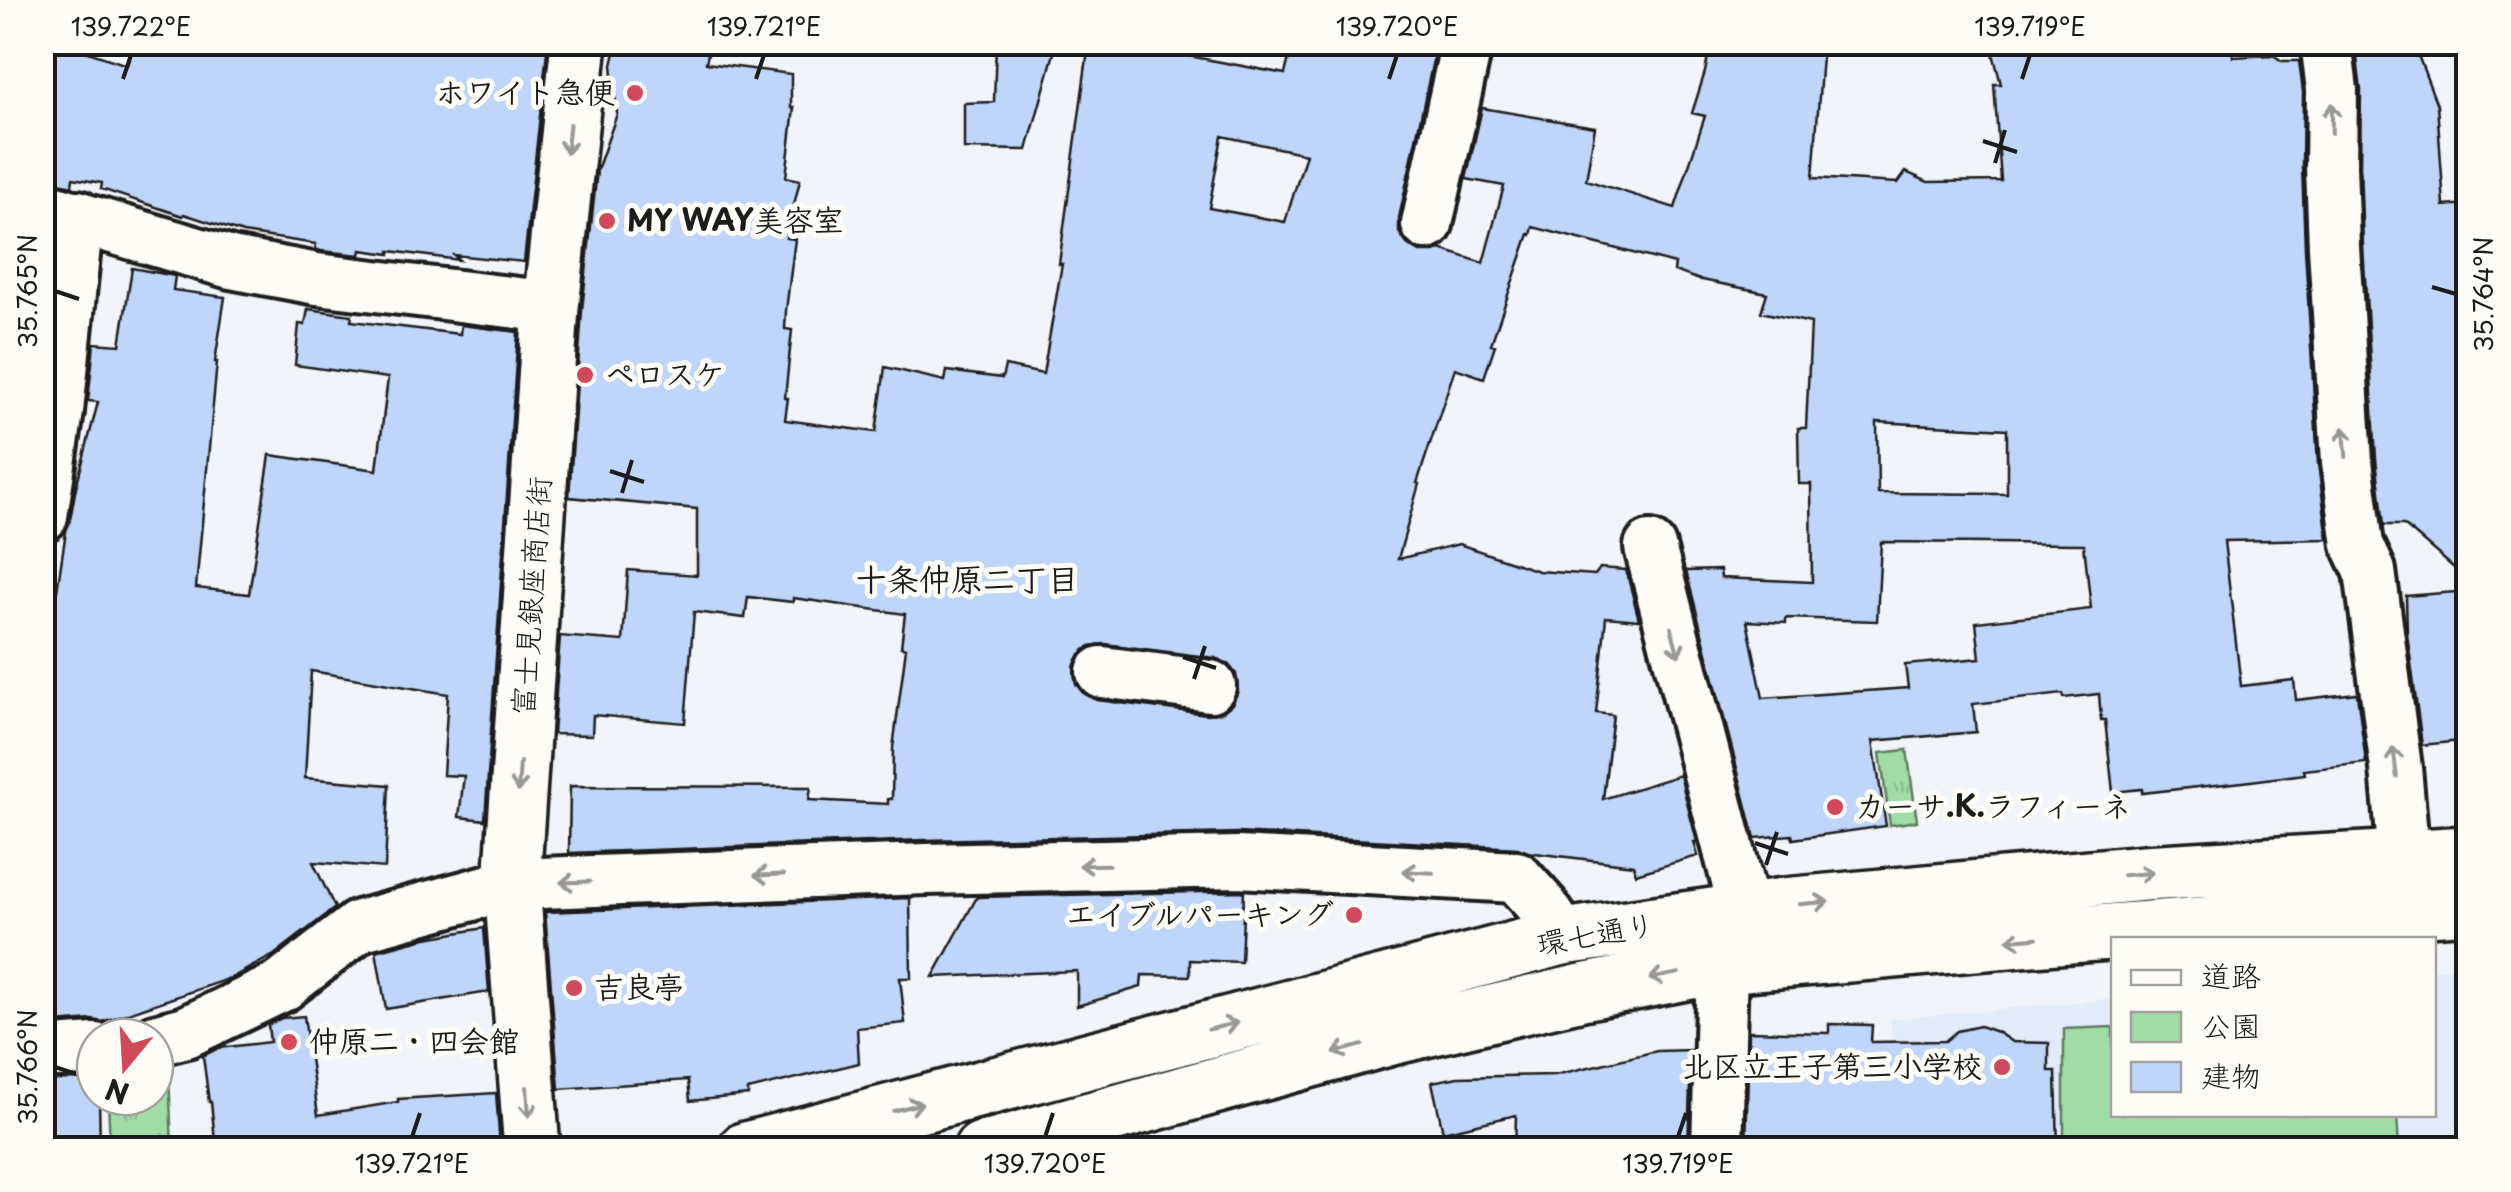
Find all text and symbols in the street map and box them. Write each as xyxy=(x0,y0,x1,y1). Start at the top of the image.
text: 139.722°E xyxy=(71,7,191,45)
text: 139.721°E xyxy=(707,7,821,45)
text: 139.720°E xyxy=(1336,7,1458,45)
text: 139.719°E xyxy=(1974,7,2086,45)
place label: ホワイト急便 xyxy=(436,68,615,113)
marker: ホワイト急便 xyxy=(624,82,646,104)
one-way arrow xyxy=(2322,102,2342,134)
one-way arrow xyxy=(559,123,578,155)
place label: MY WAY美容室 xyxy=(627,196,843,241)
marker: MY WAY美容室 xyxy=(596,210,618,232)
text: 35.765°N xyxy=(8,234,46,348)
text: 35.764°N xyxy=(2464,236,2502,352)
place label: ペロスケ xyxy=(605,350,725,395)
marker: ペロスケ xyxy=(574,364,596,386)
one-way arrow xyxy=(2336,427,2355,459)
street label: 富士見銀座商店街 xyxy=(499,475,560,717)
district label: 十条仲原二丁目 xyxy=(855,554,1079,602)
one-way arrow xyxy=(1666,626,1685,657)
one-way arrow xyxy=(2385,747,2404,779)
one-way arrow xyxy=(510,761,529,793)
place label: カーサ.K.ラフィーネ xyxy=(1855,782,2131,827)
marker: カーサ.K.ラフィーネ xyxy=(1824,796,1846,818)
one-way arrow xyxy=(1078,856,1110,875)
one-way arrow xyxy=(1403,862,1435,881)
one-way arrow xyxy=(2121,865,2153,884)
one-way arrow xyxy=(753,866,785,885)
one-way arrow xyxy=(559,873,591,892)
place label: エイブルパーキング xyxy=(1066,890,1334,935)
one-way arrow xyxy=(1798,894,1830,913)
street label: 環七通り xyxy=(1533,900,1659,965)
marker: エイブルパーキング xyxy=(1343,904,1365,926)
one-way arrow xyxy=(2007,929,2039,948)
legend xyxy=(2111,937,2436,1117)
text: 道路 xyxy=(2201,952,2261,997)
place label: 吉良亭 xyxy=(594,963,684,1008)
one-way arrow xyxy=(1649,968,1681,987)
marker: 吉良亭 xyxy=(563,977,585,999)
text: 公園 xyxy=(2201,1002,2261,1047)
text: 35.766°N xyxy=(8,1009,46,1125)
one-way arrow xyxy=(1207,1016,1238,1035)
north arrow xyxy=(75,1017,175,1117)
place label: 仲原二・四会館 xyxy=(309,1017,519,1062)
marker: 仲原二・四会館 xyxy=(278,1031,300,1053)
one-way arrow xyxy=(1333,1041,1364,1059)
place label: 北区立王子第三小学校 xyxy=(1682,1042,1982,1087)
text: 建物 xyxy=(2201,1052,2261,1097)
marker: 北区立王子第三小学校 xyxy=(1991,1056,2013,1078)
text: N xyxy=(100,1068,134,1116)
one-way arrow xyxy=(519,1085,538,1117)
one-way arrow xyxy=(892,1097,923,1116)
text: 139.721°E xyxy=(355,1144,469,1182)
text: 139.720°E xyxy=(984,1144,1106,1182)
text: 139.719°E xyxy=(1622,1144,1734,1182)

